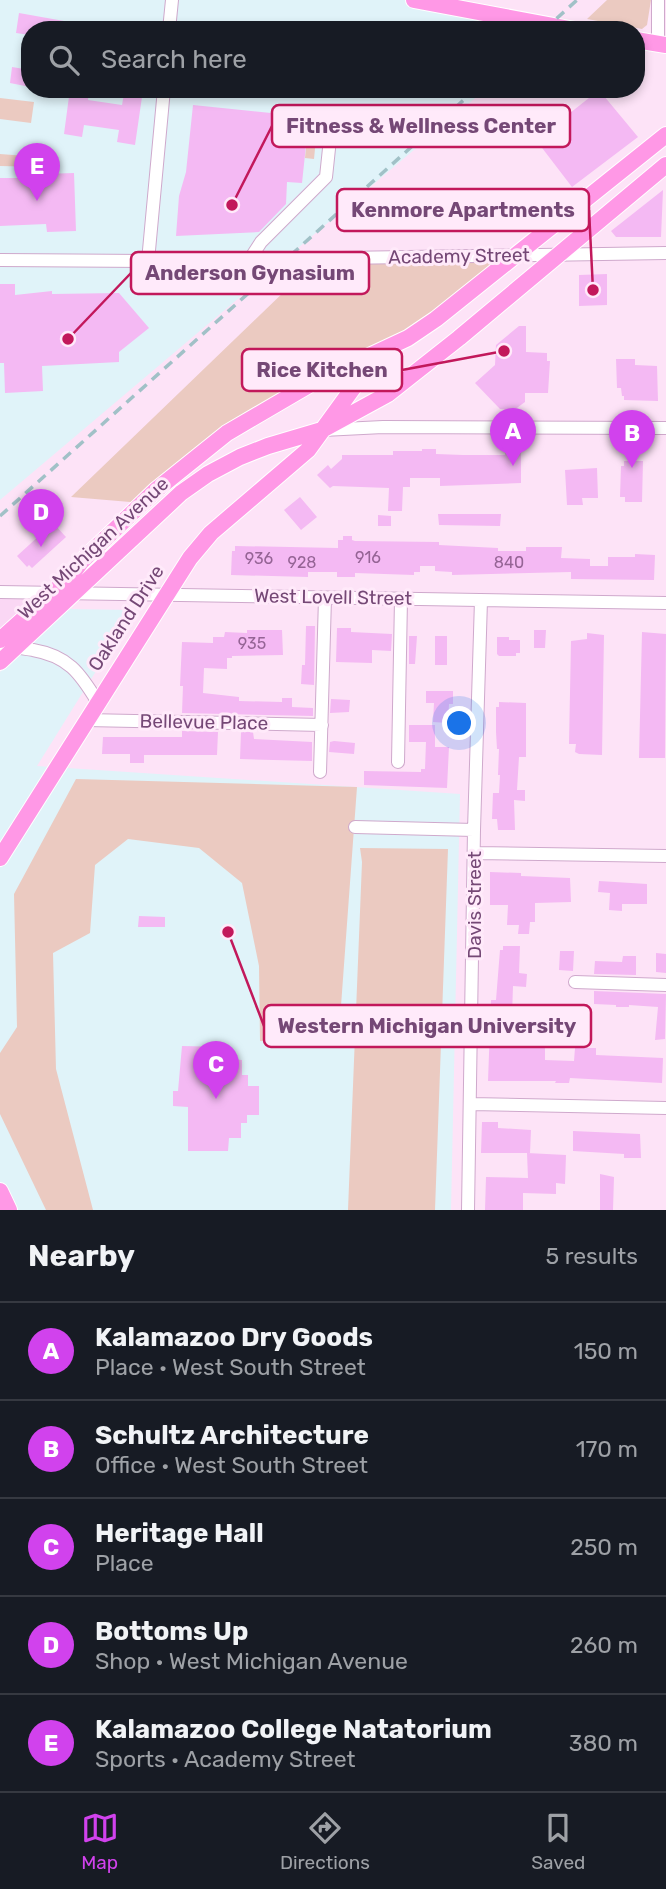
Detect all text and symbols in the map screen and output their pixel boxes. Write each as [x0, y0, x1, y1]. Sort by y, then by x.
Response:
search box [21, 21, 645, 98]
icon: search [45, 41, 83, 79]
text: Search here [101, 44, 247, 75]
callout: Fitness & Wellness Center [272, 105, 570, 147]
text: Fitness & Wellness Center [286, 113, 556, 138]
pin: E [14, 143, 60, 201]
callout: Kenmore Apartments [337, 189, 589, 231]
text: Kenmore Apartments [351, 197, 575, 222]
street label: Academy Street [388, 243, 531, 269]
callout: Anderson Gynasium [131, 252, 369, 294]
text: Anderson Gynasium [145, 260, 355, 285]
callout: Rice Kitchen [242, 349, 402, 391]
text: Rice Kitchen [256, 357, 388, 382]
pin: A [490, 408, 536, 466]
pin: B [609, 410, 655, 468]
street label: West Michigan Avenue [13, 472, 173, 624]
pin: D [18, 489, 64, 547]
house number: 916 [355, 548, 381, 567]
house number: 936 [245, 549, 274, 568]
house number: 928 [287, 553, 317, 572]
house number: 840 [494, 553, 524, 572]
street label: Oakland Drive [83, 561, 169, 675]
street label: West Lovell Street [254, 584, 413, 610]
house number: 935 [238, 634, 266, 653]
your location [442, 706, 476, 740]
street label: Bellevue Place [140, 709, 268, 735]
street label: Davis Street [463, 851, 486, 959]
callout: Western Michigan University [264, 1005, 591, 1047]
text: Western Michigan University [278, 1013, 577, 1038]
pin: C [193, 1041, 239, 1099]
text: Nearby [28, 1238, 135, 1274]
text: 5 results [545, 1242, 638, 1270]
text: Kalamazoo Dry Goods [95, 1322, 373, 1353]
text: A [43, 1337, 59, 1365]
text: 150 m [574, 1337, 638, 1365]
text: Place · West South Street [95, 1353, 366, 1381]
text: Schultz Architecture [95, 1420, 369, 1451]
text: B [43, 1435, 59, 1463]
text: 170 m [576, 1435, 638, 1463]
text: Office · West South Street [95, 1451, 368, 1479]
text: Heritage Hall [95, 1518, 264, 1549]
text: C [43, 1533, 59, 1561]
text: 250 m [570, 1533, 638, 1561]
text: Place [95, 1549, 154, 1577]
text: Bottoms Up [95, 1616, 248, 1647]
text: D [43, 1631, 59, 1659]
text: 260 m [570, 1631, 638, 1659]
text: Shop · West Michigan Avenue [95, 1647, 408, 1675]
text: Kalamazoo College Natatorium [95, 1714, 492, 1745]
text: E [44, 1729, 58, 1757]
text: 380 m [569, 1729, 638, 1757]
text: Sports · Academy Street [95, 1745, 355, 1773]
tab: Map [81, 1809, 119, 1874]
tab: Directions [280, 1809, 370, 1874]
tab: Saved [531, 1809, 585, 1874]

